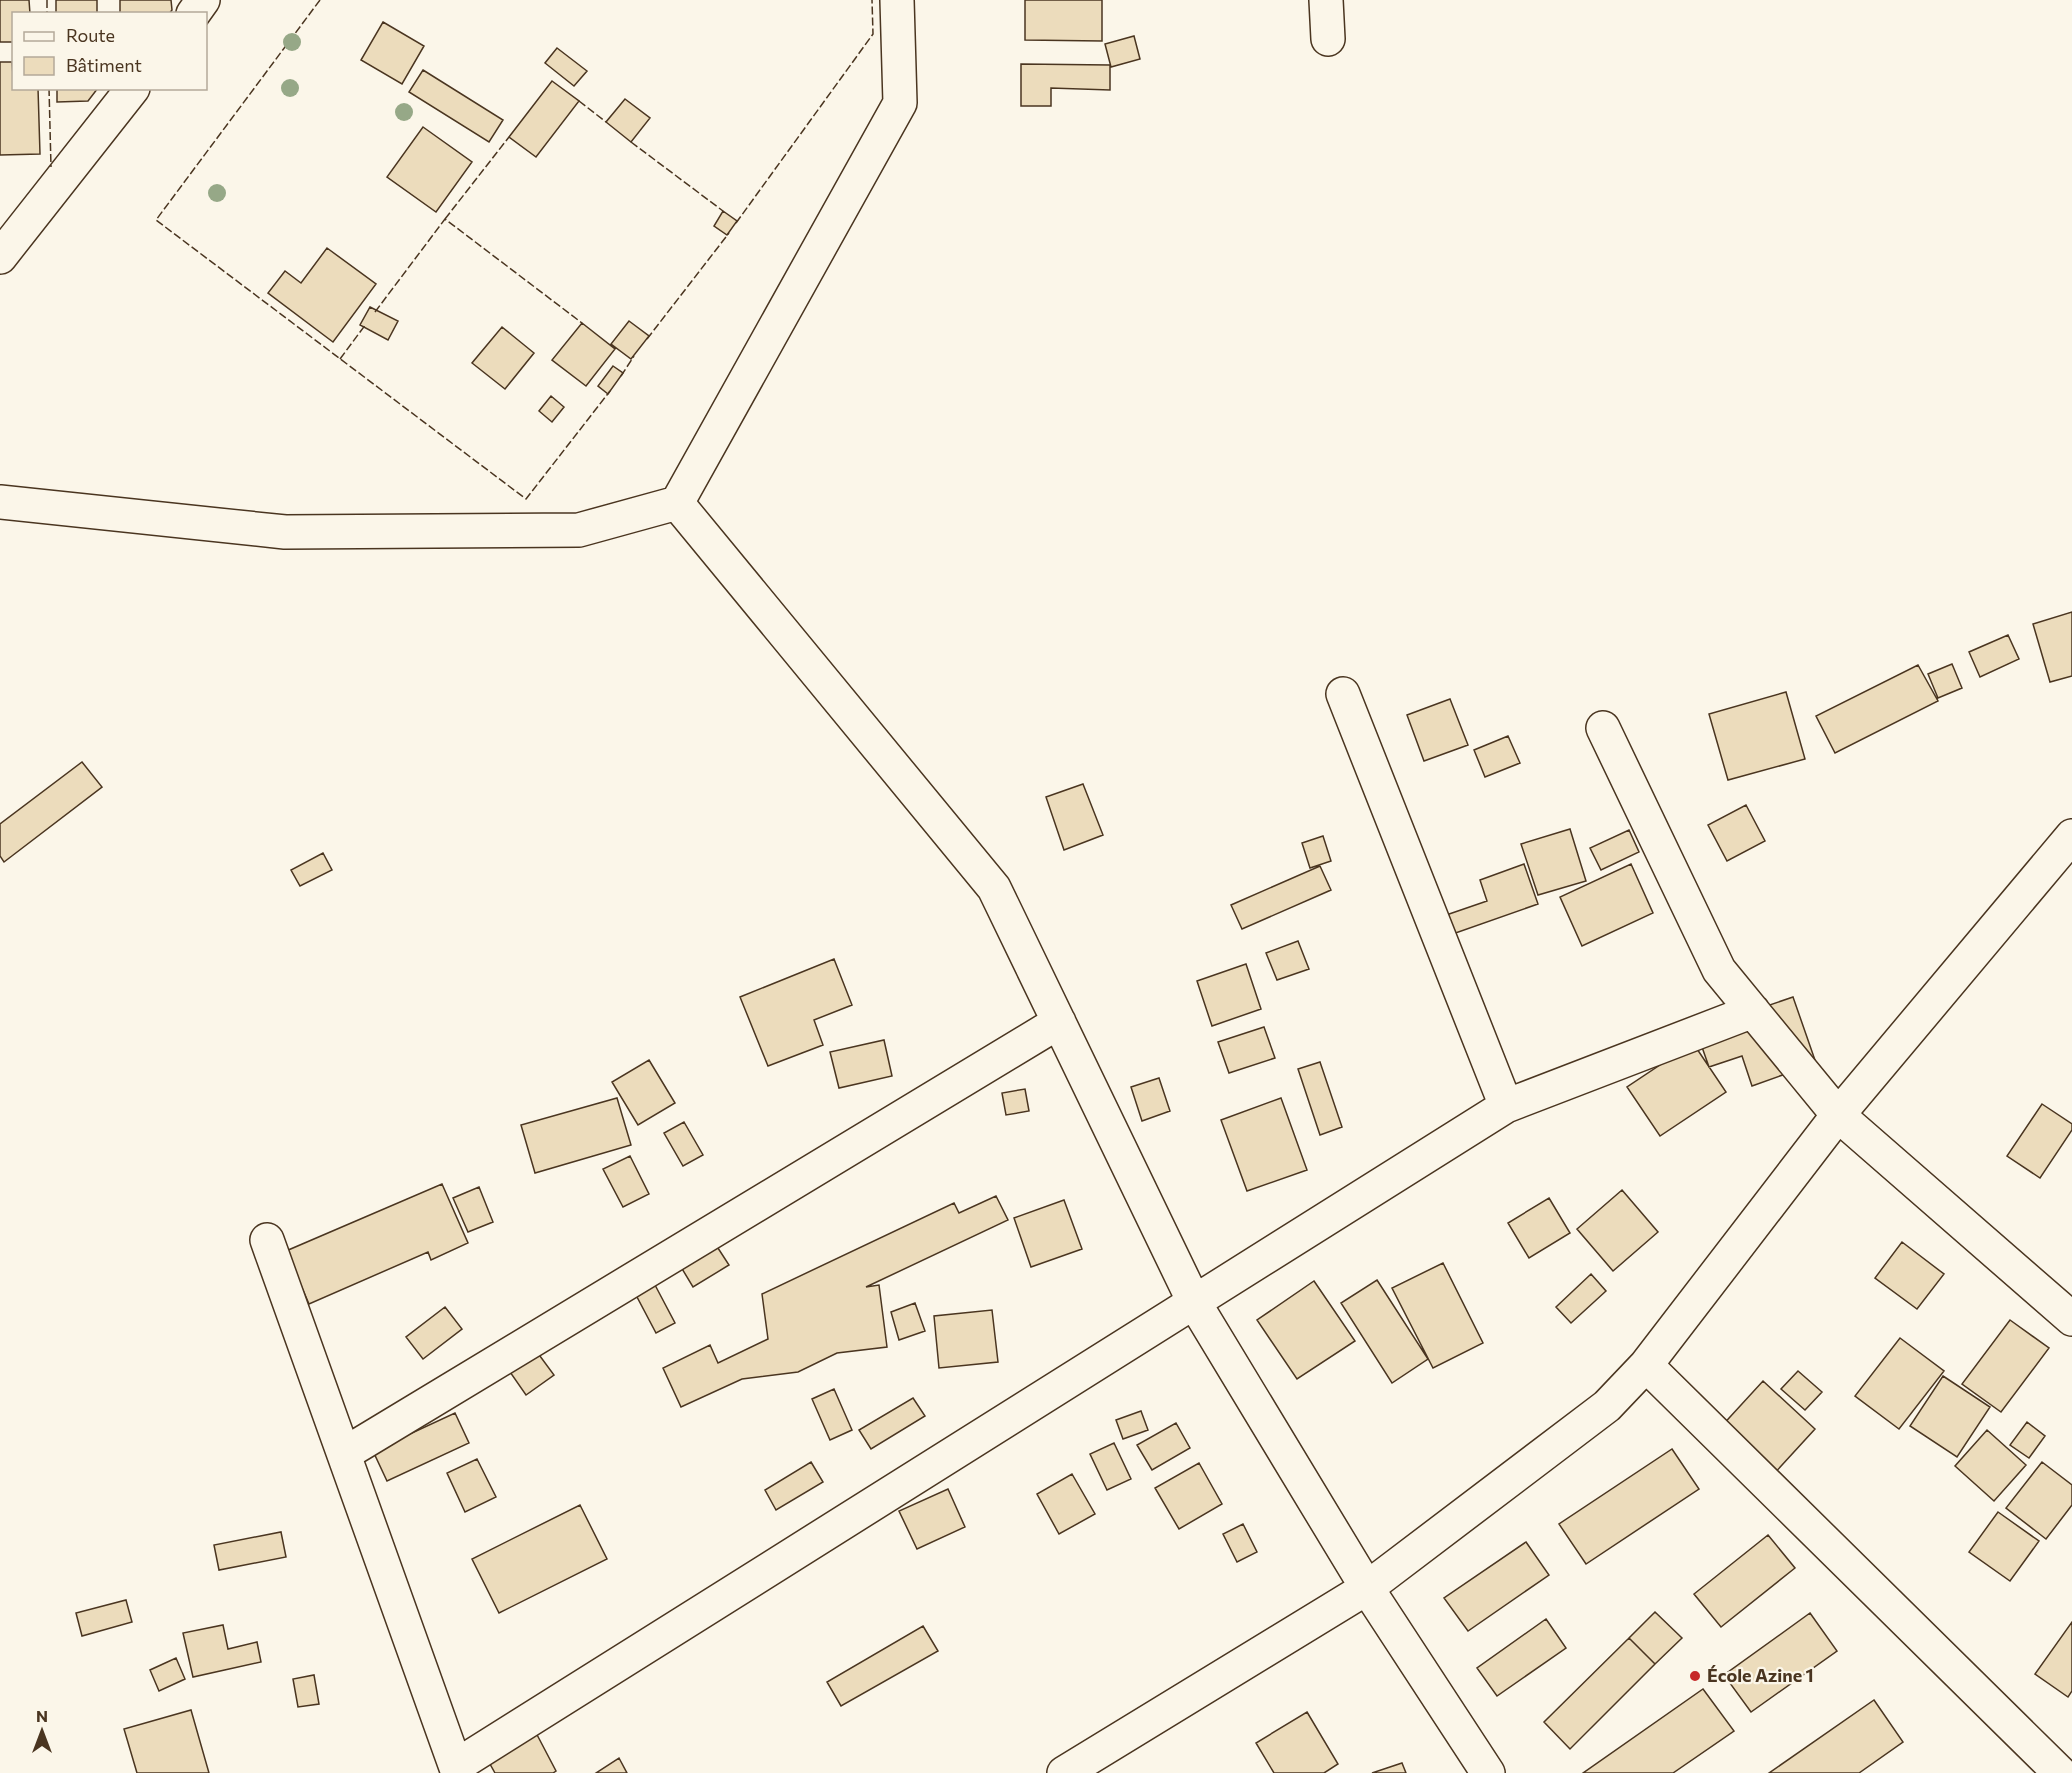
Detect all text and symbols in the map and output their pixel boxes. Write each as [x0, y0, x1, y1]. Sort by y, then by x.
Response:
legend [12, 12, 207, 90]
text: Route [66, 24, 115, 46]
text: Bâtiment [66, 54, 142, 76]
place label: École Azine 1 [1707, 1664, 1814, 1686]
marker: École Azine 1 [1688, 1669, 1702, 1683]
north arrow [12, 1701, 72, 1761]
text: N [36, 1706, 48, 1725]

